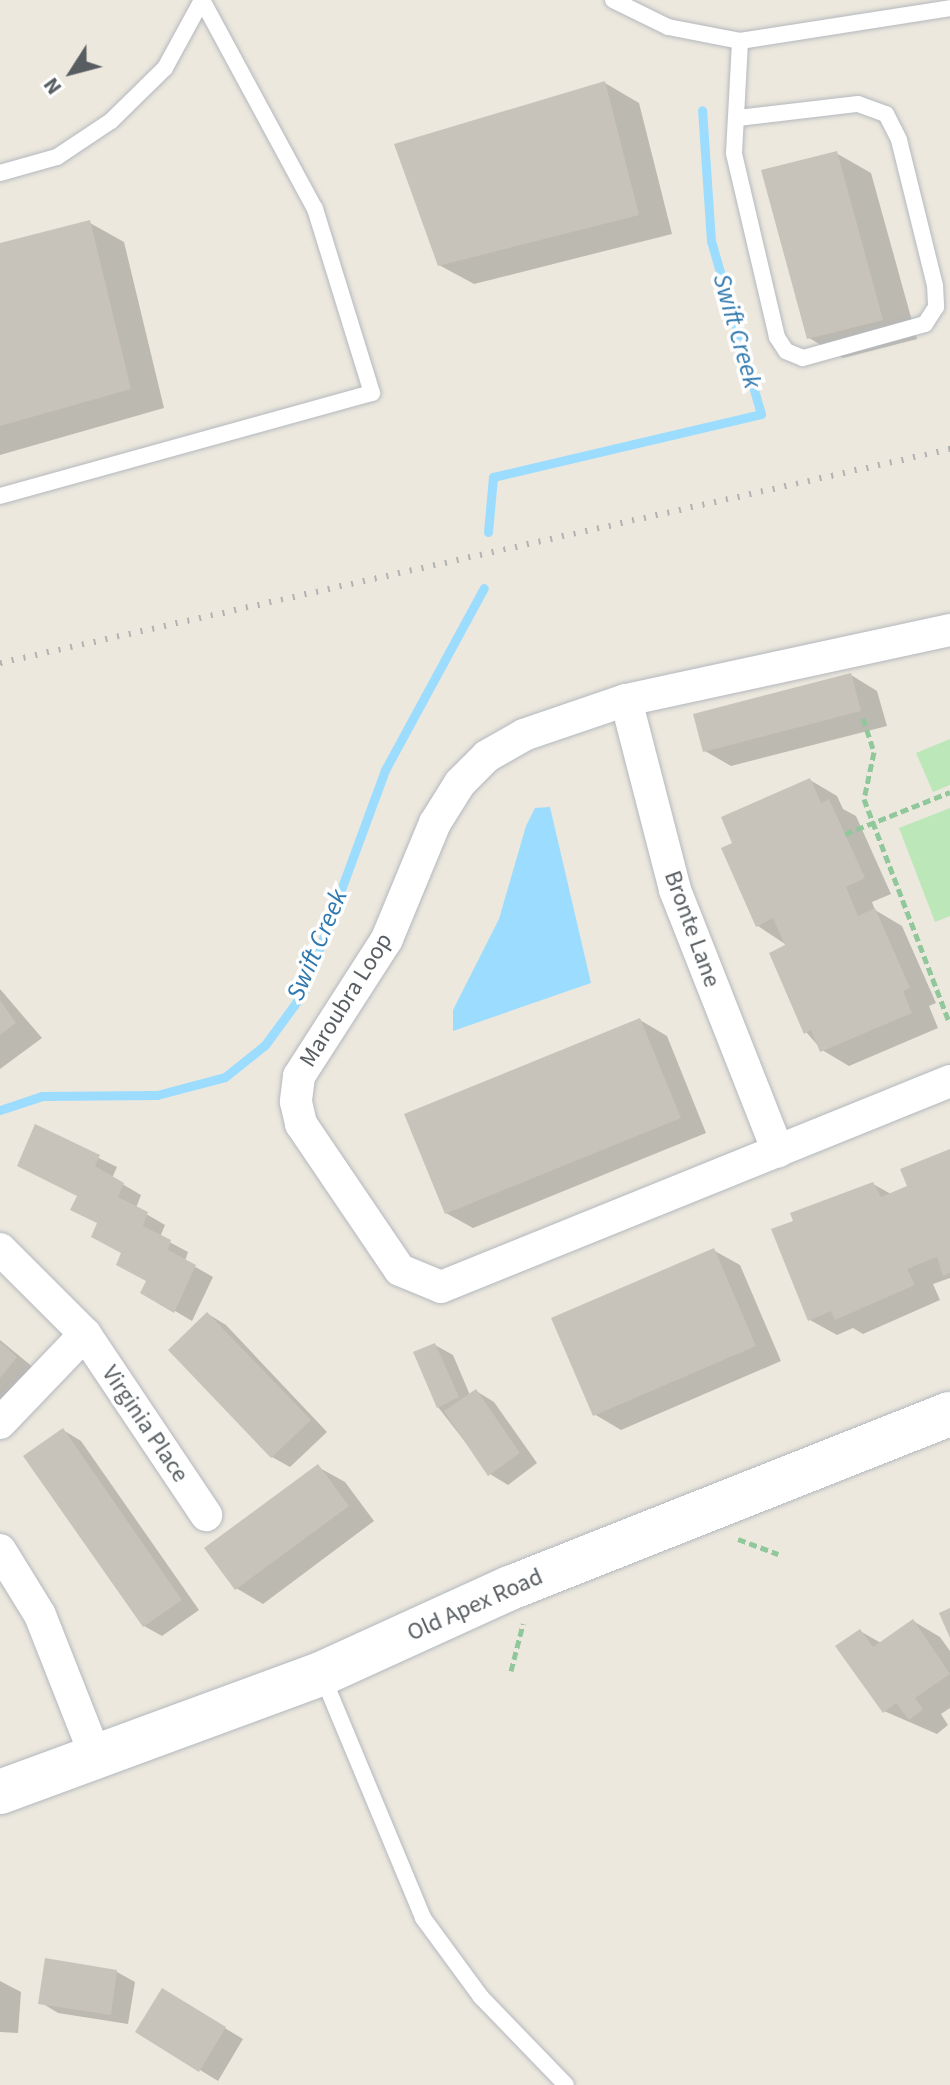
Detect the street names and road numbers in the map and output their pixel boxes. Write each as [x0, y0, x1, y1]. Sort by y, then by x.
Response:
street label: Bronte Lane [658, 867, 726, 991]
street label: Maroubra Loop [293, 928, 399, 1072]
street label: Virginia Place [95, 1360, 195, 1488]
street label: Old Apex Road [403, 1562, 547, 1648]

